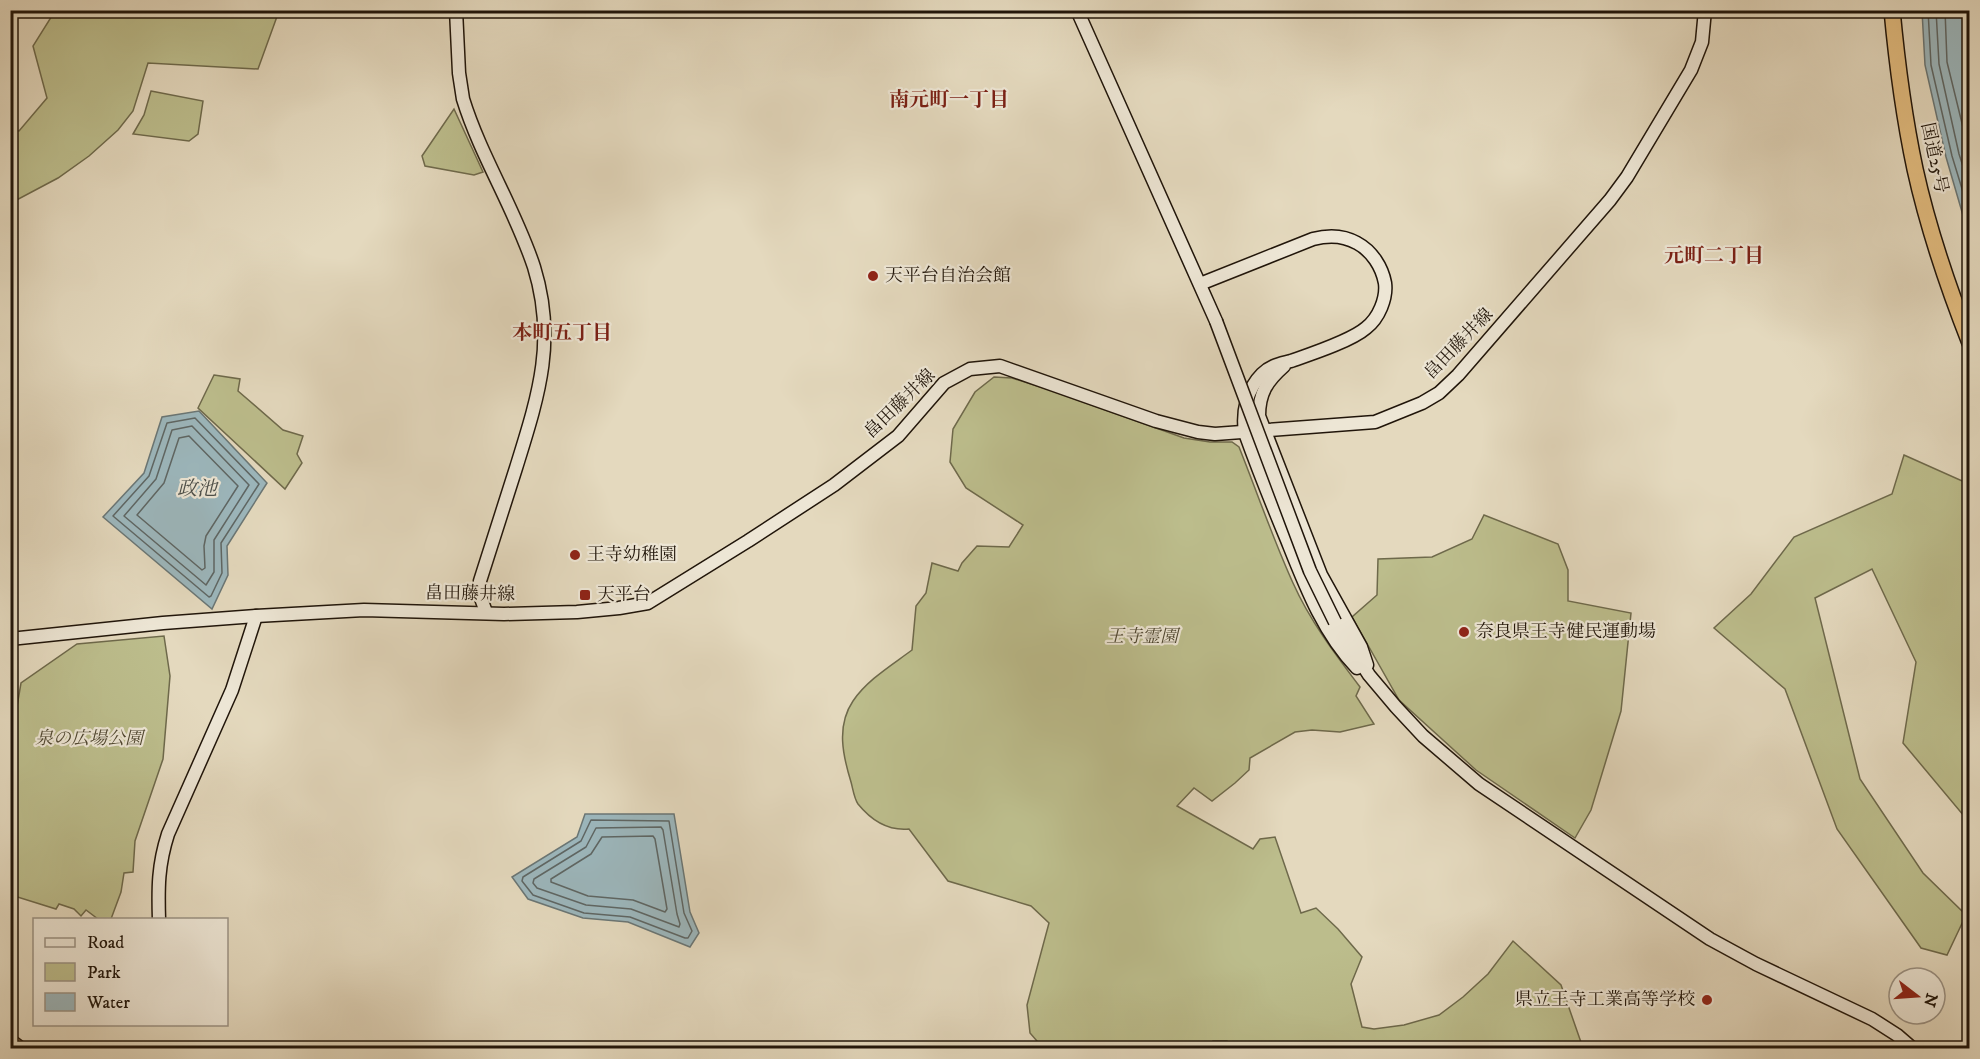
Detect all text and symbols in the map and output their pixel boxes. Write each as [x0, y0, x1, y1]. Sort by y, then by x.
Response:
district label: 南元町一丁目 [889, 88, 1009, 113]
street label: 国道25号 [1916, 121, 1952, 195]
district label: 元町二丁目 [1664, 244, 1764, 269]
place label: 天平台自治会館 [885, 265, 1011, 287]
marker: 天平台自治会館 [866, 269, 880, 283]
street label: 畠田藤井線 [1420, 304, 1498, 384]
district label: 本町五丁目 [512, 321, 612, 346]
street label: 畠田藤井線 [860, 365, 940, 443]
water label: 政池 [177, 477, 219, 502]
place label: 王寺幼稚園 [587, 544, 677, 566]
marker: 王寺幼稚園 [568, 548, 582, 562]
street label: 畠田藤井線 [425, 582, 515, 606]
place label: 天平台 [597, 584, 651, 606]
marker: 天平台 [578, 588, 592, 602]
place label: 奈良県王寺健民運動場 [1476, 621, 1656, 643]
marker: 奈良県王寺健民運動場 [1457, 625, 1471, 639]
park label: 王寺霊園 [1106, 626, 1181, 648]
park label: 泉の広場公園 [35, 728, 146, 750]
legend [33, 918, 228, 1026]
text: Road [87, 932, 124, 954]
text: Park [87, 962, 121, 984]
north arrow [1887, 966, 1947, 1026]
place label: 県立王寺工業高等学校 [1515, 989, 1695, 1011]
text: N [1919, 991, 1942, 1009]
text: Water [86, 992, 130, 1014]
marker: 県立王寺工業高等学校 [1700, 993, 1714, 1007]

